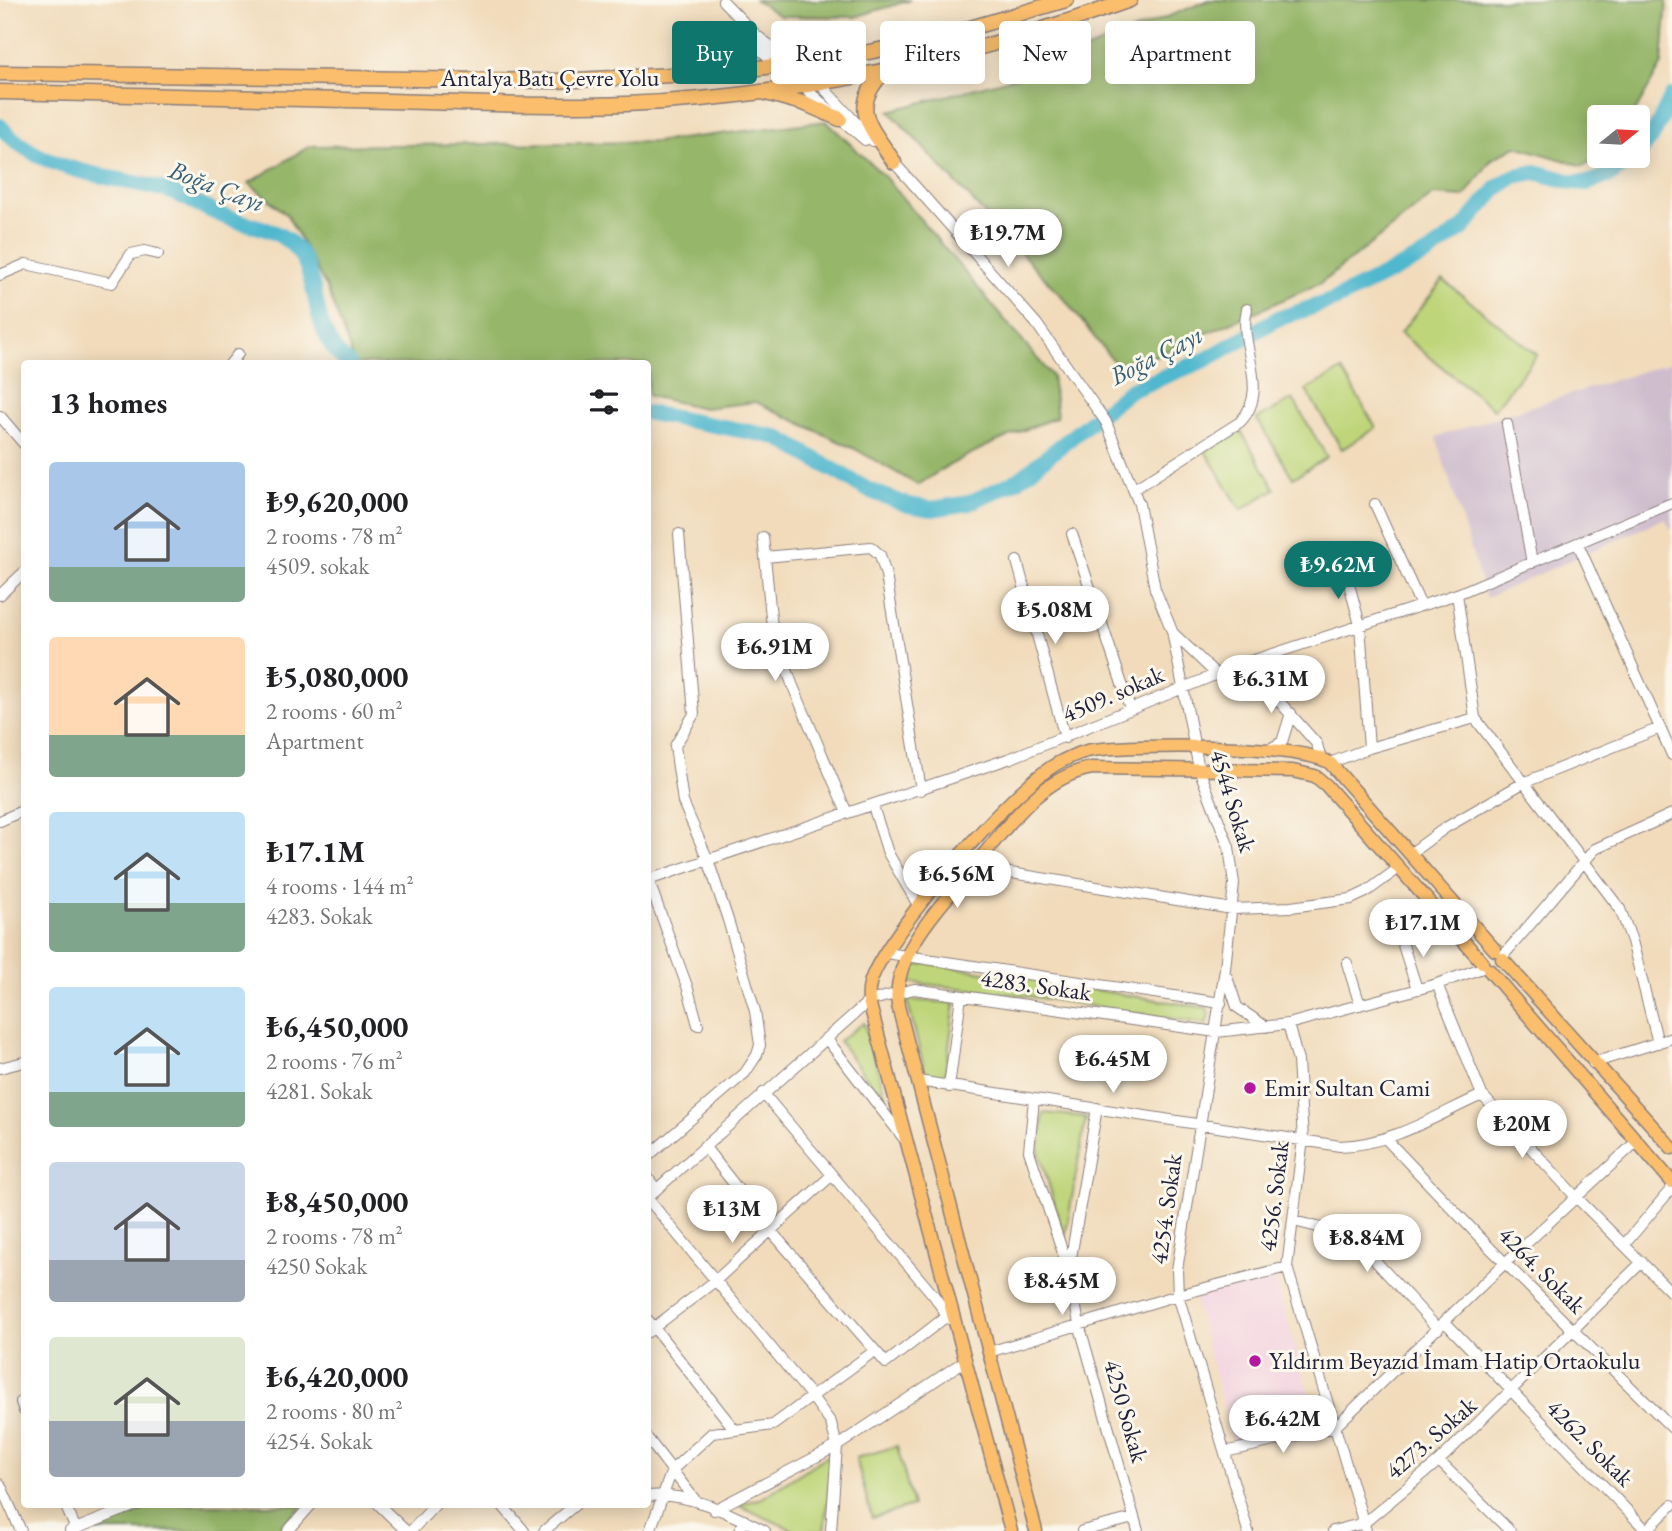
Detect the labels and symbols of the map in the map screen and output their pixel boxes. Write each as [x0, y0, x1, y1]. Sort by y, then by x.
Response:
street label: Antalya Batı Çevre Yolu [439, 62, 660, 93]
north arrow [1587, 105, 1650, 168]
water label: Boğa Çayı [163, 152, 270, 220]
pin: ₺19.7M [951, 210, 1065, 269]
water label: Boğa Çayı [1103, 317, 1208, 393]
pin: ₺9.62M [1281, 542, 1395, 601]
pin: ₺5.08M [998, 586, 1112, 646]
pin: ₺6.91M [718, 624, 832, 683]
pin: ₺6.31M [1214, 656, 1328, 715]
street label: 4509. sokak [1057, 658, 1169, 729]
street label: 4544 Sokak [1203, 746, 1264, 857]
pin: ₺6.56M [900, 850, 1014, 910]
pin: ₺17.1M [1366, 900, 1480, 959]
street label: 4283. Sokak [979, 961, 1094, 1008]
pin: ₺6.45M [1056, 1036, 1170, 1095]
place label: Emir Sultan Cami [1264, 1072, 1430, 1103]
marker: Emir Sultan Cami [1242, 1080, 1258, 1096]
pin: ₺20M [1481, 1100, 1563, 1160]
street label: 4256. Sokak [1251, 1138, 1296, 1253]
street label: 4254. Sokak [1142, 1151, 1189, 1266]
pin: ₺13M [691, 1186, 773, 1245]
pin: ₺8.84M [1310, 1214, 1424, 1274]
street label: 4264. Sokak [1492, 1219, 1593, 1320]
pin: ₺8.45M [1005, 1258, 1119, 1317]
place label: Yıldırım Beyazıd İmam Hatip Ortaokulu [1269, 1345, 1641, 1376]
marker: Yıldırım Beyazıd İmam Hatip Ortaokulu [1247, 1353, 1263, 1369]
street label: 4250 Sokak [1097, 1356, 1156, 1467]
street label: 4273. Sokak [1379, 1389, 1483, 1486]
street label: 4262. Sokak [1540, 1392, 1641, 1493]
pin: ₺6.42M [1226, 1396, 1340, 1455]

